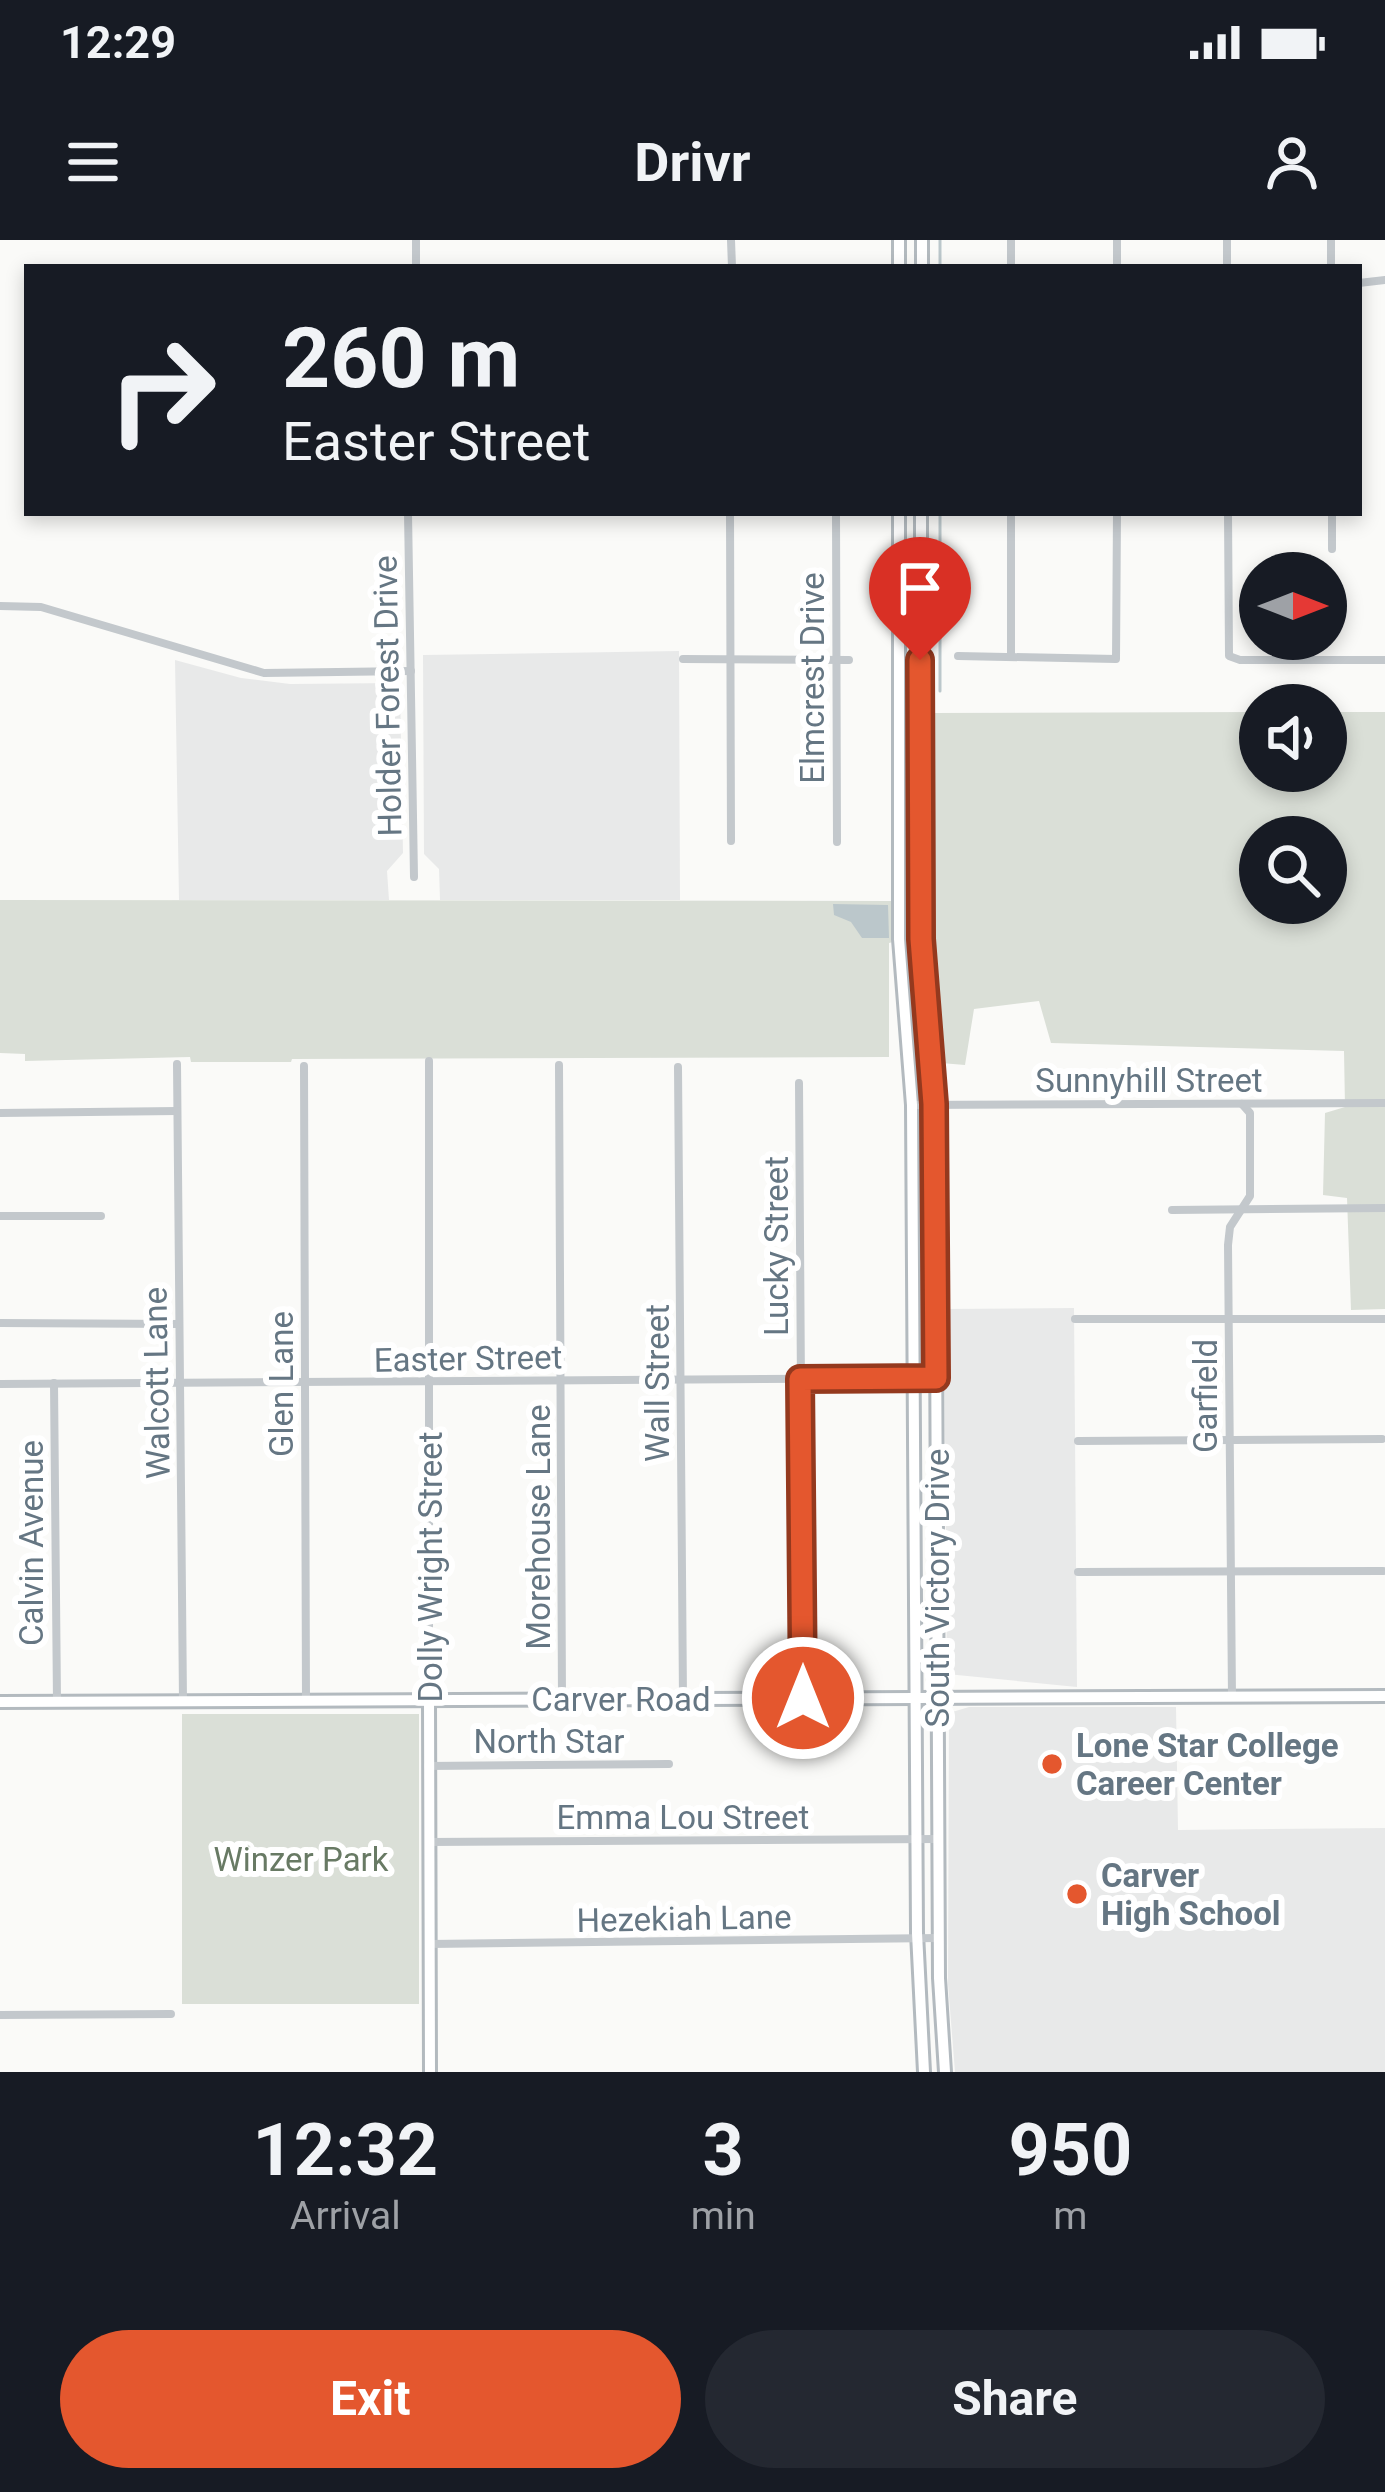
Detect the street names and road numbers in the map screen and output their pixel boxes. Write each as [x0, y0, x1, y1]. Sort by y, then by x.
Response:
street label: Holder Forest Drive [366, 555, 409, 837]
street label: Elmcrest Drive [793, 572, 832, 784]
street label: Sunnyhill Street [1035, 1061, 1263, 1100]
street label: Lucky Street [757, 1156, 796, 1336]
street label: Walcott Lane [135, 1287, 178, 1479]
street label: Wall Street [638, 1304, 677, 1462]
street label: Glen Lane [262, 1311, 301, 1457]
street label: Easter Street [373, 1337, 563, 1380]
street label: Garfield [1186, 1339, 1225, 1453]
street label: Morehouse Lane [519, 1404, 558, 1650]
street label: Dolly Wright Street [411, 1431, 450, 1703]
street label: Calvin Avenue [12, 1440, 51, 1646]
street label: South Victory Drive [918, 1449, 957, 1727]
street label: Carver Road [531, 1680, 711, 1719]
street label: North Star [473, 1722, 625, 1761]
street label: Emma Lou Street [557, 1798, 809, 1837]
street label: Hezekiah Lane [576, 1897, 792, 1940]

